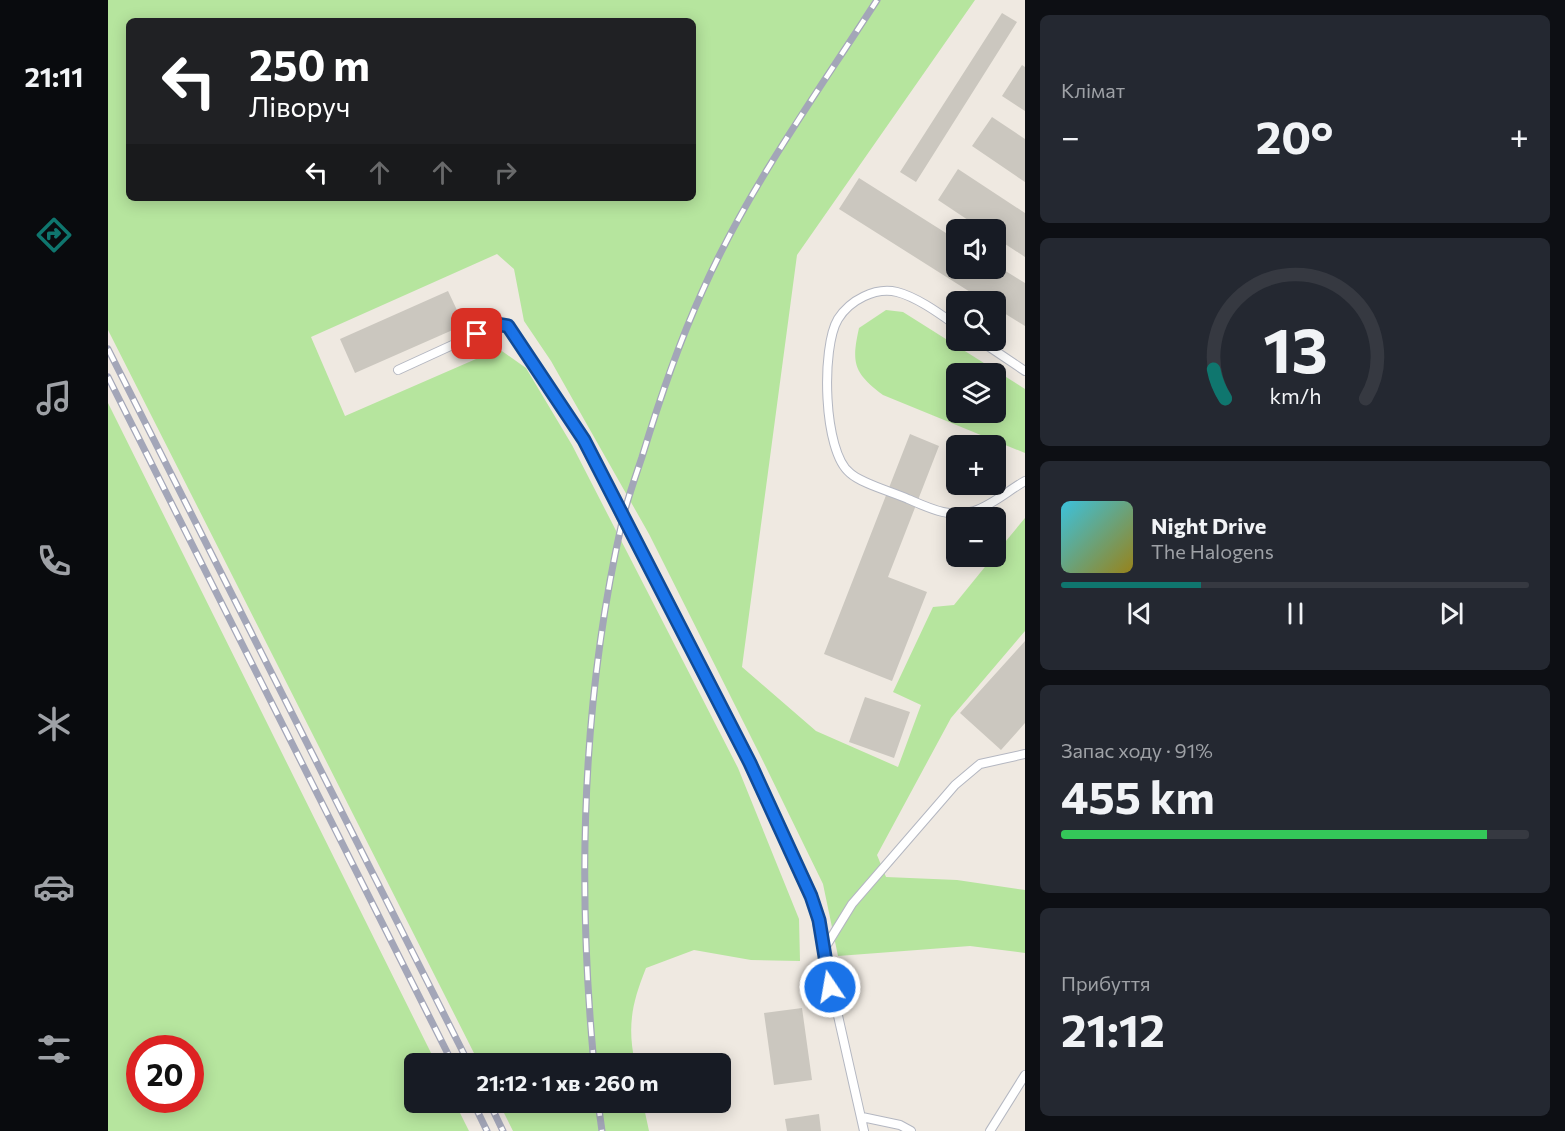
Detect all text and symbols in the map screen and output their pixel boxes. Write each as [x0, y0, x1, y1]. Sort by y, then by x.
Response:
text: 250 m [249, 38, 370, 90]
icon: left [150, 42, 228, 120]
text: 21:11 [24, 60, 84, 93]
text: Клімат [1061, 78, 1125, 102]
text: Ліворуч [249, 90, 350, 123]
text: 20° [1256, 108, 1334, 163]
text: − [1061, 115, 1080, 156]
text: + [1510, 115, 1529, 156]
icon: left [300, 156, 333, 189]
icon: ahead [363, 156, 396, 189]
icon: ahead [426, 156, 459, 189]
icon: right [489, 156, 522, 189]
icon: directions [33, 214, 75, 256]
map controls [946, 219, 1006, 567]
button: sound [946, 219, 1006, 279]
button: search [946, 291, 1006, 351]
pin [451, 308, 502, 359]
text: 13 [1263, 310, 1327, 386]
icon: arrive [460, 317, 493, 350]
button: layers [946, 363, 1006, 423]
icon: music [33, 377, 75, 419]
text: km/h [1269, 383, 1321, 409]
button: + [946, 435, 1006, 495]
button: − [946, 507, 1006, 567]
text: Night Drive [1151, 512, 1266, 539]
text: The Halogens [1151, 539, 1274, 563]
icon: phone [33, 540, 75, 582]
icon: previous [1123, 597, 1156, 630]
icon: pause [1279, 597, 1312, 630]
icon: next [1435, 597, 1468, 630]
icon: climate [33, 703, 75, 745]
text: Запас ходу · 91% [1061, 738, 1213, 762]
text: 455 km [1061, 768, 1215, 823]
icon: car [33, 866, 75, 908]
position arrow [798, 955, 862, 1019]
text: Прибуття [1061, 971, 1151, 995]
text: 21:12 [1061, 1001, 1165, 1056]
icon: filters [33, 1028, 75, 1070]
speed limit sign: 20 [126, 1035, 204, 1113]
text: 21:12 · 1 хв · 260 m [477, 1069, 658, 1096]

